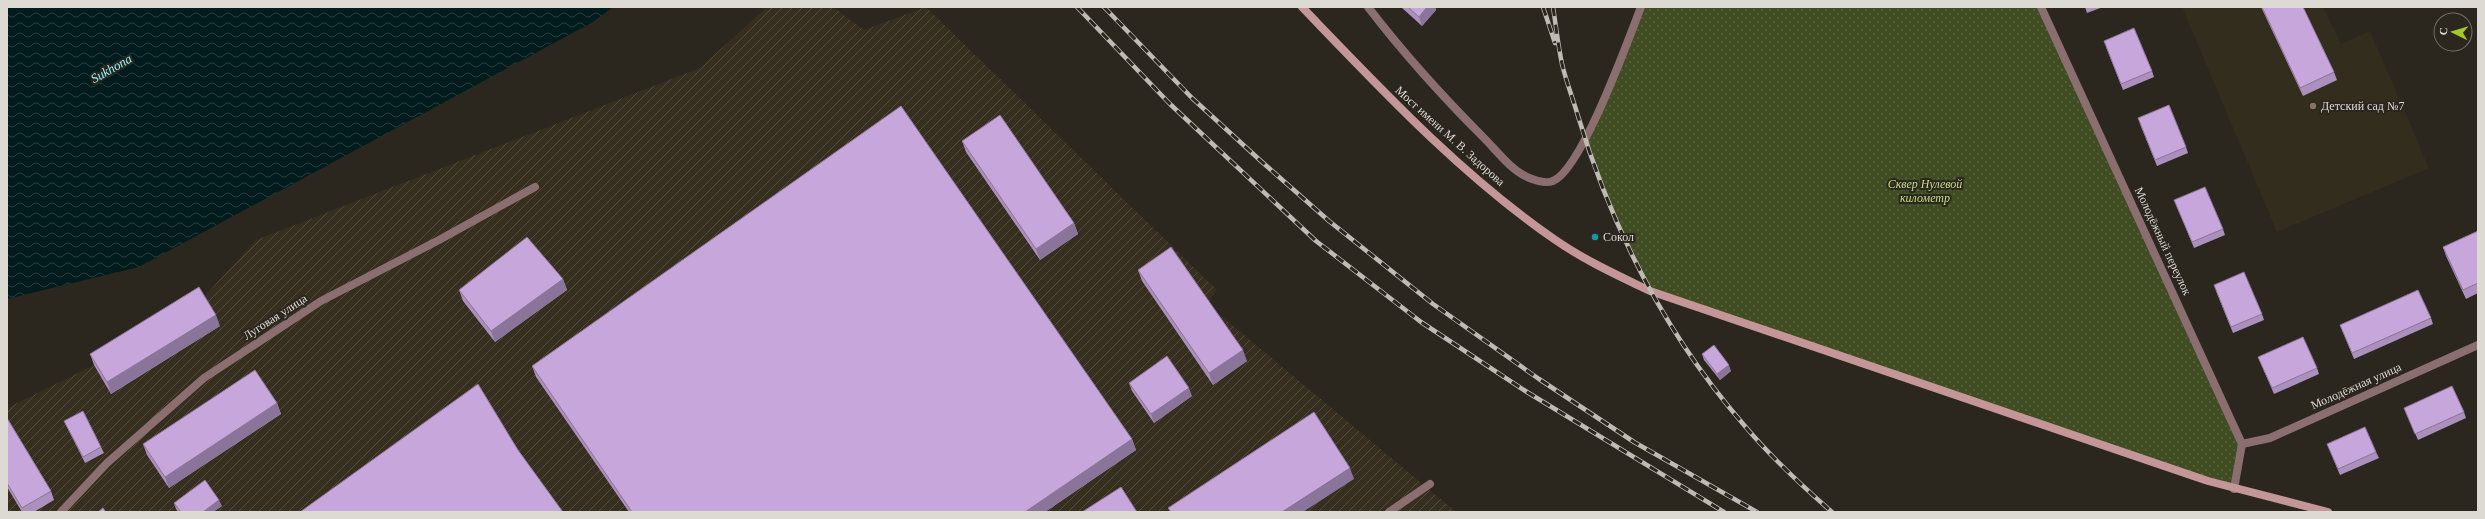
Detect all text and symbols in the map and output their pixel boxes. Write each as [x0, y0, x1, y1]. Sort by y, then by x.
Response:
north arrow [2433, 12, 2473, 52]
text: С [2437, 27, 2449, 36]
water label: Sukhona [88, 50, 135, 86]
street label: Мост имени М. В. Задорова [1392, 83, 1508, 189]
place label: Детский сад №7 [2321, 99, 2404, 113]
marker: Детский сад №7 [2308, 101, 2318, 111]
park label: Сквер Нулевой километр [1888, 177, 1962, 205]
street label: Молодёжный переулок [2132, 185, 2194, 297]
place label: Сокол [1603, 230, 1634, 244]
marker: Сокол [1590, 232, 1600, 242]
street label: Луговая улица [240, 291, 310, 343]
street label: Молодёжная улица [2309, 360, 2404, 412]

